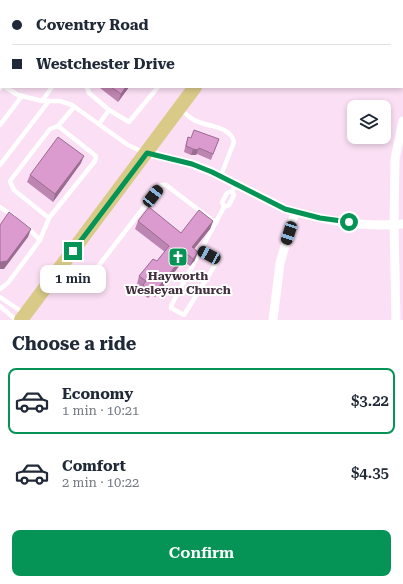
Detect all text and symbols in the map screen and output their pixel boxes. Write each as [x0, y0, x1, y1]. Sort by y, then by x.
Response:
text: Coventry Road [36, 16, 149, 34]
text: Westchester Drive [36, 55, 175, 73]
map controls [347, 100, 391, 144]
button: layers [347, 100, 391, 144]
car [141, 183, 165, 209]
route start [340, 213, 358, 231]
car [280, 220, 298, 246]
route end [64, 242, 82, 260]
car [196, 244, 222, 266]
church icon: Hayworth Wesleyan Church [167, 246, 189, 268]
callout: 1 min [40, 265, 106, 293]
place label: Hayworth Wesleyan Church [125, 269, 231, 297]
text: 1 min [55, 271, 91, 286]
text: Choose a ride [12, 333, 136, 354]
icon: car [14, 383, 50, 419]
text: Economy [62, 385, 133, 403]
text: $3.22 [351, 392, 389, 410]
text: 1 min · 10:21 [62, 403, 139, 418]
icon: car [14, 455, 50, 491]
text: Comfort [62, 457, 126, 475]
text: $4.35 [351, 464, 389, 482]
text: 2 min · 10:22 [62, 475, 139, 490]
button: Confirm [12, 530, 391, 576]

